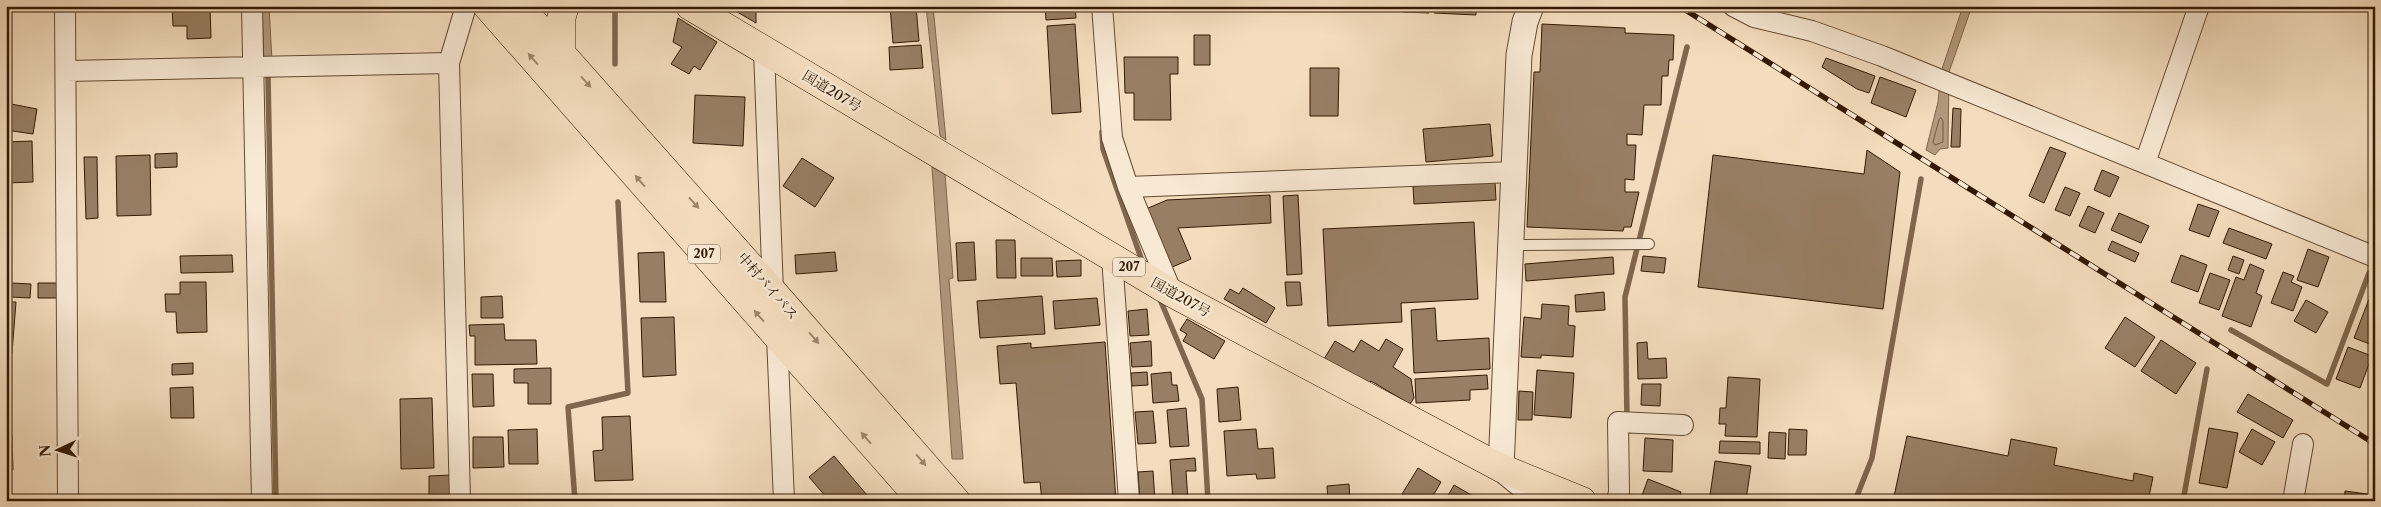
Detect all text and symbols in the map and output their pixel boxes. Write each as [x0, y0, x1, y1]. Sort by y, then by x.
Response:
one-way arrow [527, 53, 539, 65]
street label: 国道207号 [799, 66, 865, 116]
one-way arrow [580, 75, 592, 87]
one-way arrow [634, 175, 646, 187]
one-way arrow [689, 197, 700, 210]
road number: 207 [688, 244, 720, 264]
street label: 中村バイパス [734, 248, 802, 324]
road number: 207 [1113, 258, 1145, 276]
street label: 国道207号 [1148, 273, 1214, 321]
one-way arrow [753, 310, 765, 322]
one-way arrow [808, 331, 819, 344]
north arrow [32, 424, 82, 474]
one-way arrow [861, 431, 872, 444]
text: N [36, 444, 54, 458]
one-way arrow [915, 454, 926, 467]

